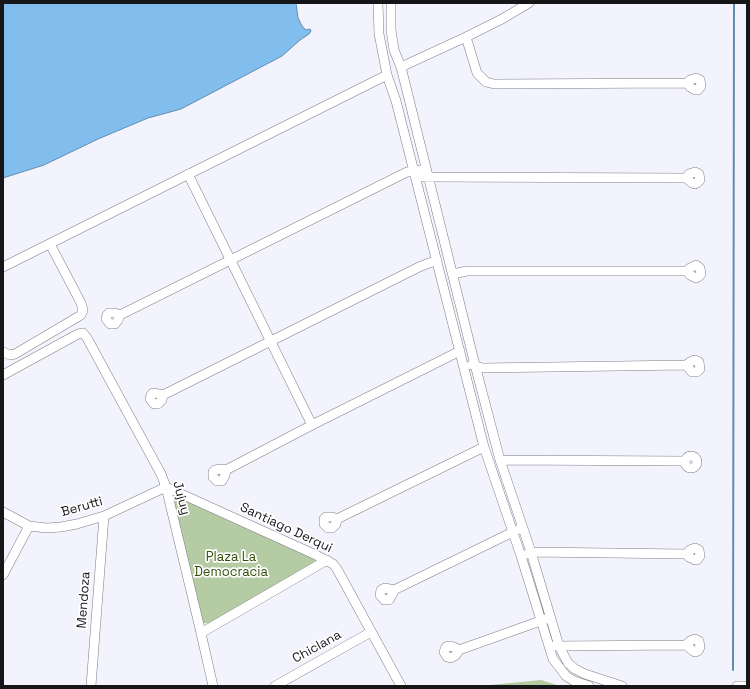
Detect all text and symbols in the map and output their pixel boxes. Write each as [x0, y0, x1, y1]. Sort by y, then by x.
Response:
street label: Jujuy [169, 479, 193, 517]
street label: Berutti [59, 494, 105, 520]
street label: Santiago Derqui [237, 500, 335, 556]
park label: Plaza La Democracia [194, 549, 268, 580]
street label: Mendoza [74, 571, 94, 629]
street label: Chiclana [290, 627, 344, 667]

